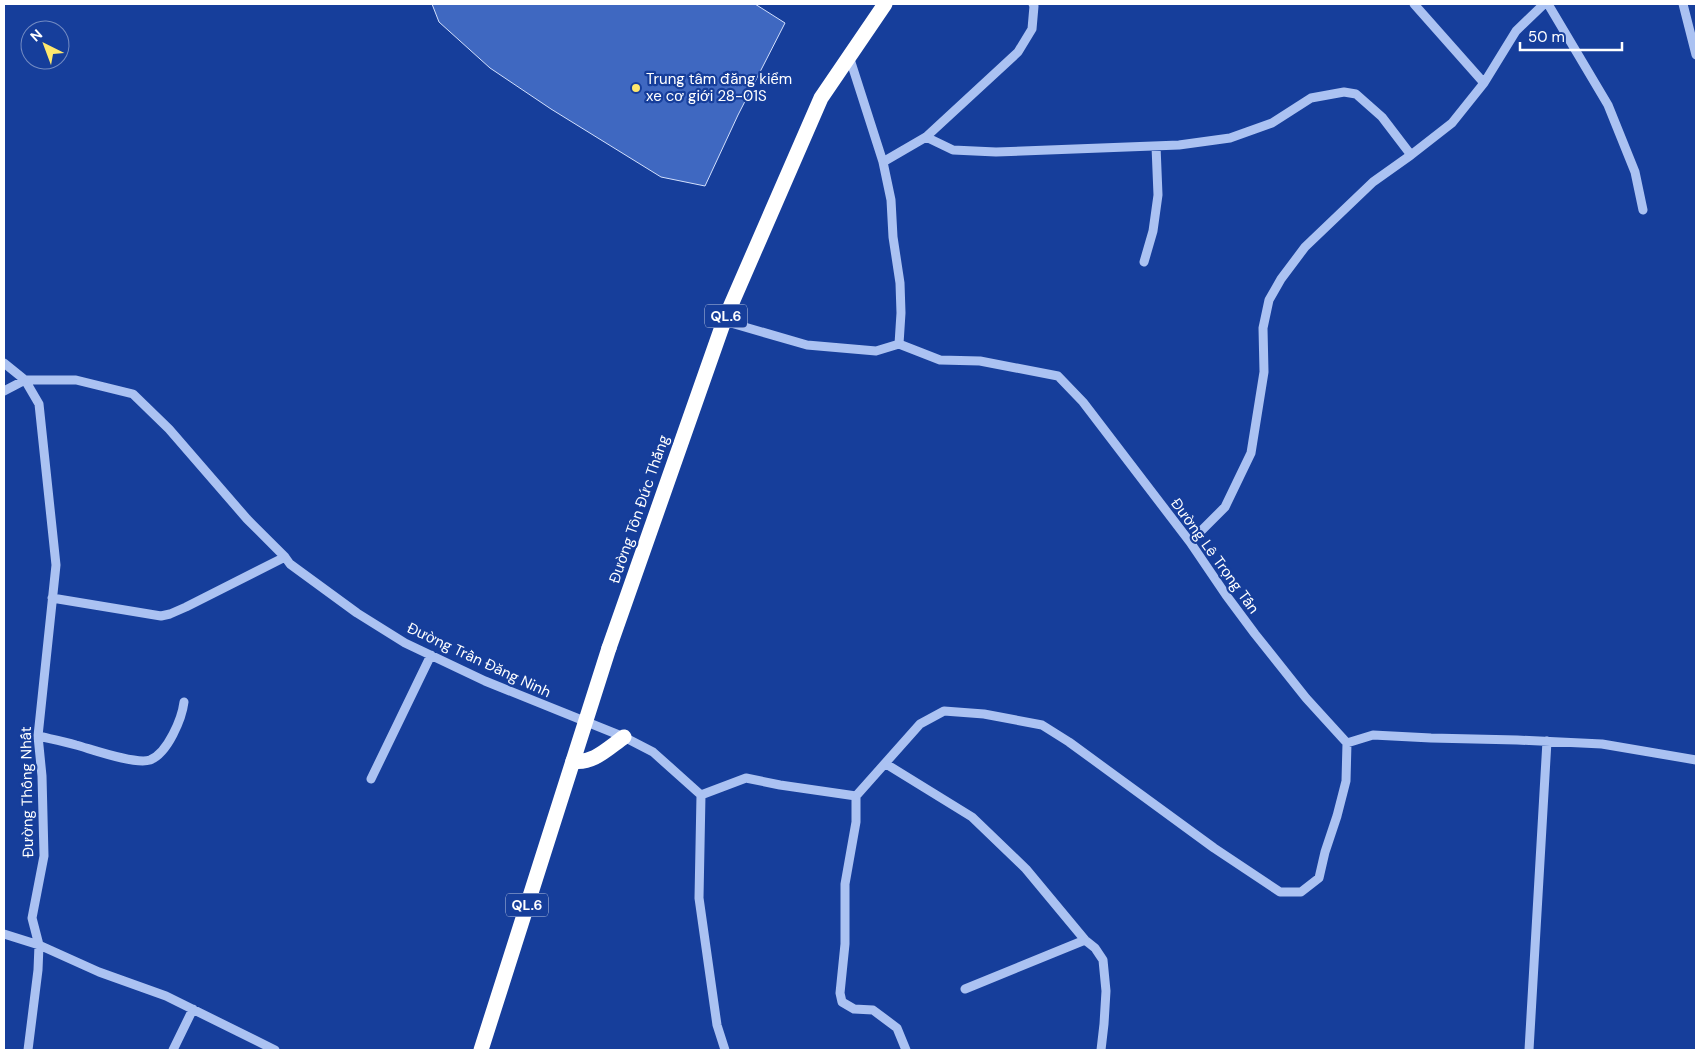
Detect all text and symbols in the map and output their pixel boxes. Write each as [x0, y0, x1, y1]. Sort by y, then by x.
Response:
north arrow [20, 20, 70, 70]
scale bar [1520, 20, 1622, 52]
text: N [26, 25, 46, 45]
text: 50 m [1528, 27, 1565, 47]
place label: Trung tâm đăng kiểm xe cơ giới 28-01S [646, 69, 792, 106]
marker: Trung tâm đăng kiểm xe cơ giới 28-01S [630, 82, 642, 94]
road number: QL.6 [705, 304, 747, 328]
street label: Đường Tôn Đức Thắng [604, 432, 674, 586]
street label: Đường Lê Trọng Tấn [1166, 494, 1264, 618]
street label: Đường Trần Đăng Ninh [404, 618, 554, 702]
street label: Đường Thống Nhất [16, 726, 38, 858]
road number: QL.6 [506, 894, 548, 916]

